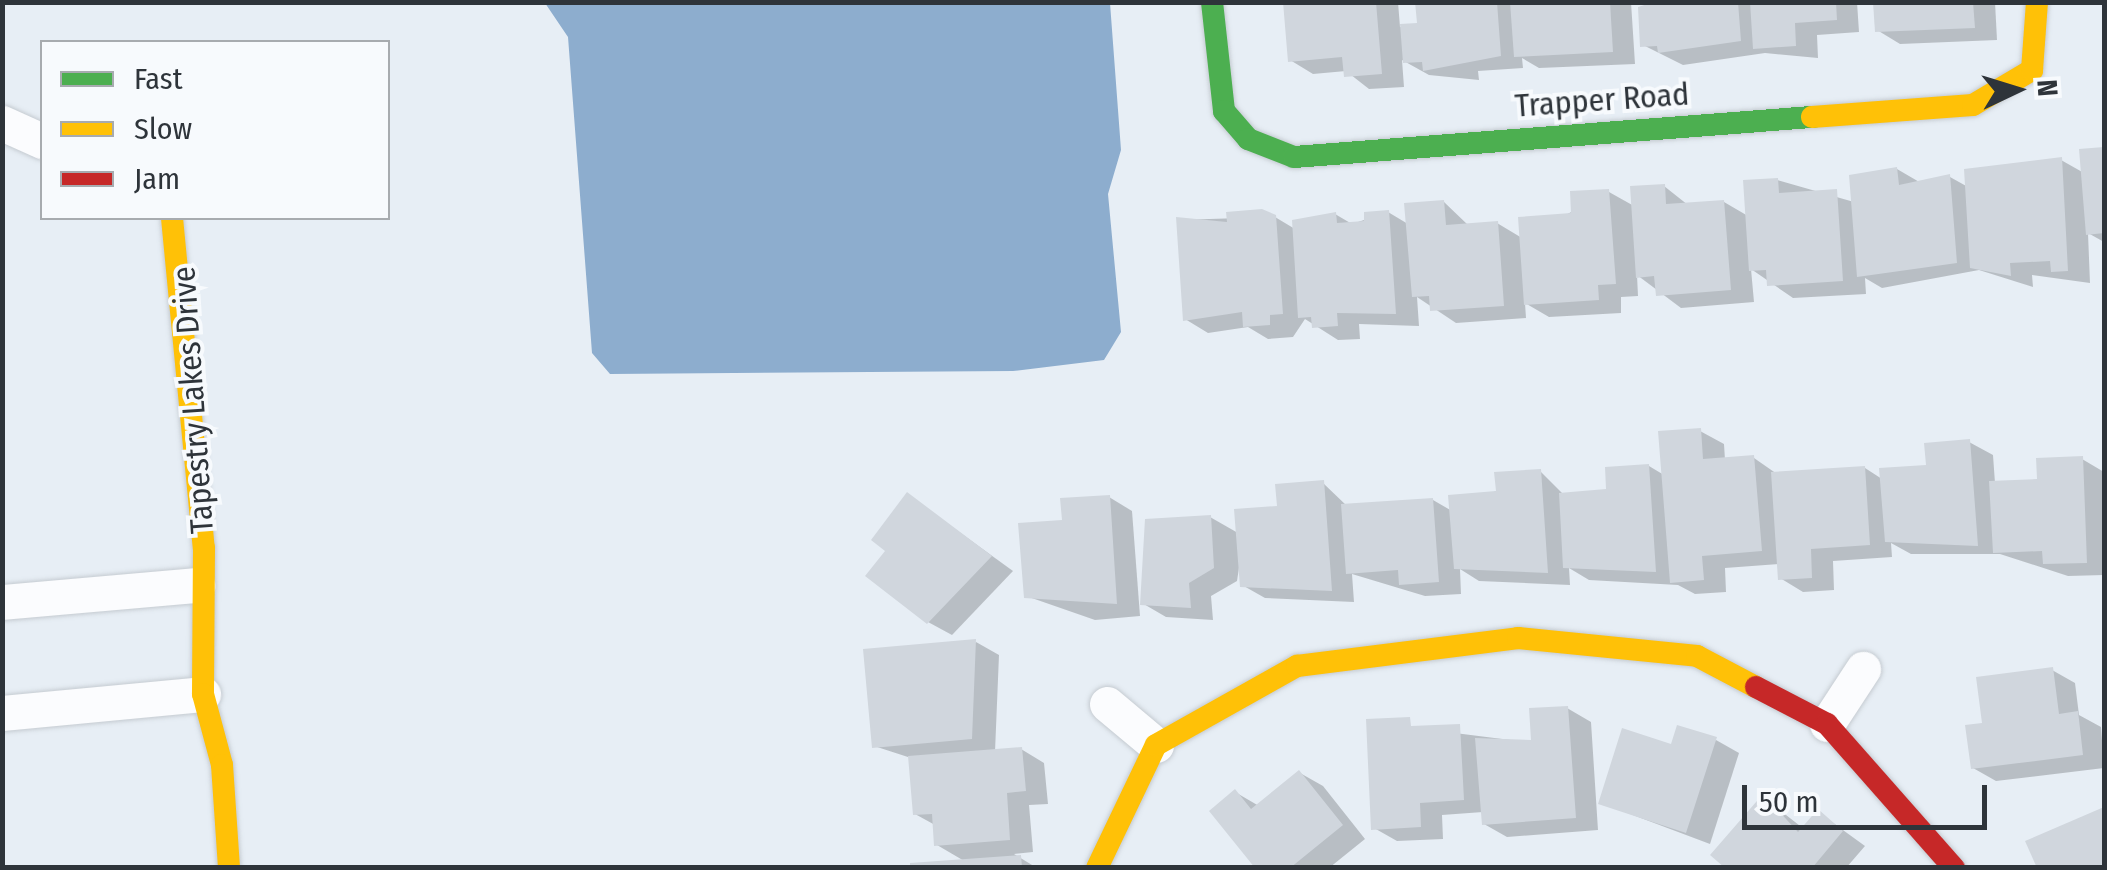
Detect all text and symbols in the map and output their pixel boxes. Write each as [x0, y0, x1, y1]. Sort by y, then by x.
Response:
legend [40, 40, 390, 220]
north arrow [1967, 40, 2067, 140]
text: Fast [134, 61, 182, 97]
street label: Trapper Road [1514, 75, 1690, 125]
text: N [2030, 78, 2064, 97]
text: Slow [134, 111, 192, 147]
text: Jam [134, 161, 180, 197]
street label: Tapestry Lakes Drive [165, 265, 221, 535]
scale bar [1747, 765, 1992, 827]
text: 50 m [1759, 784, 1819, 820]

